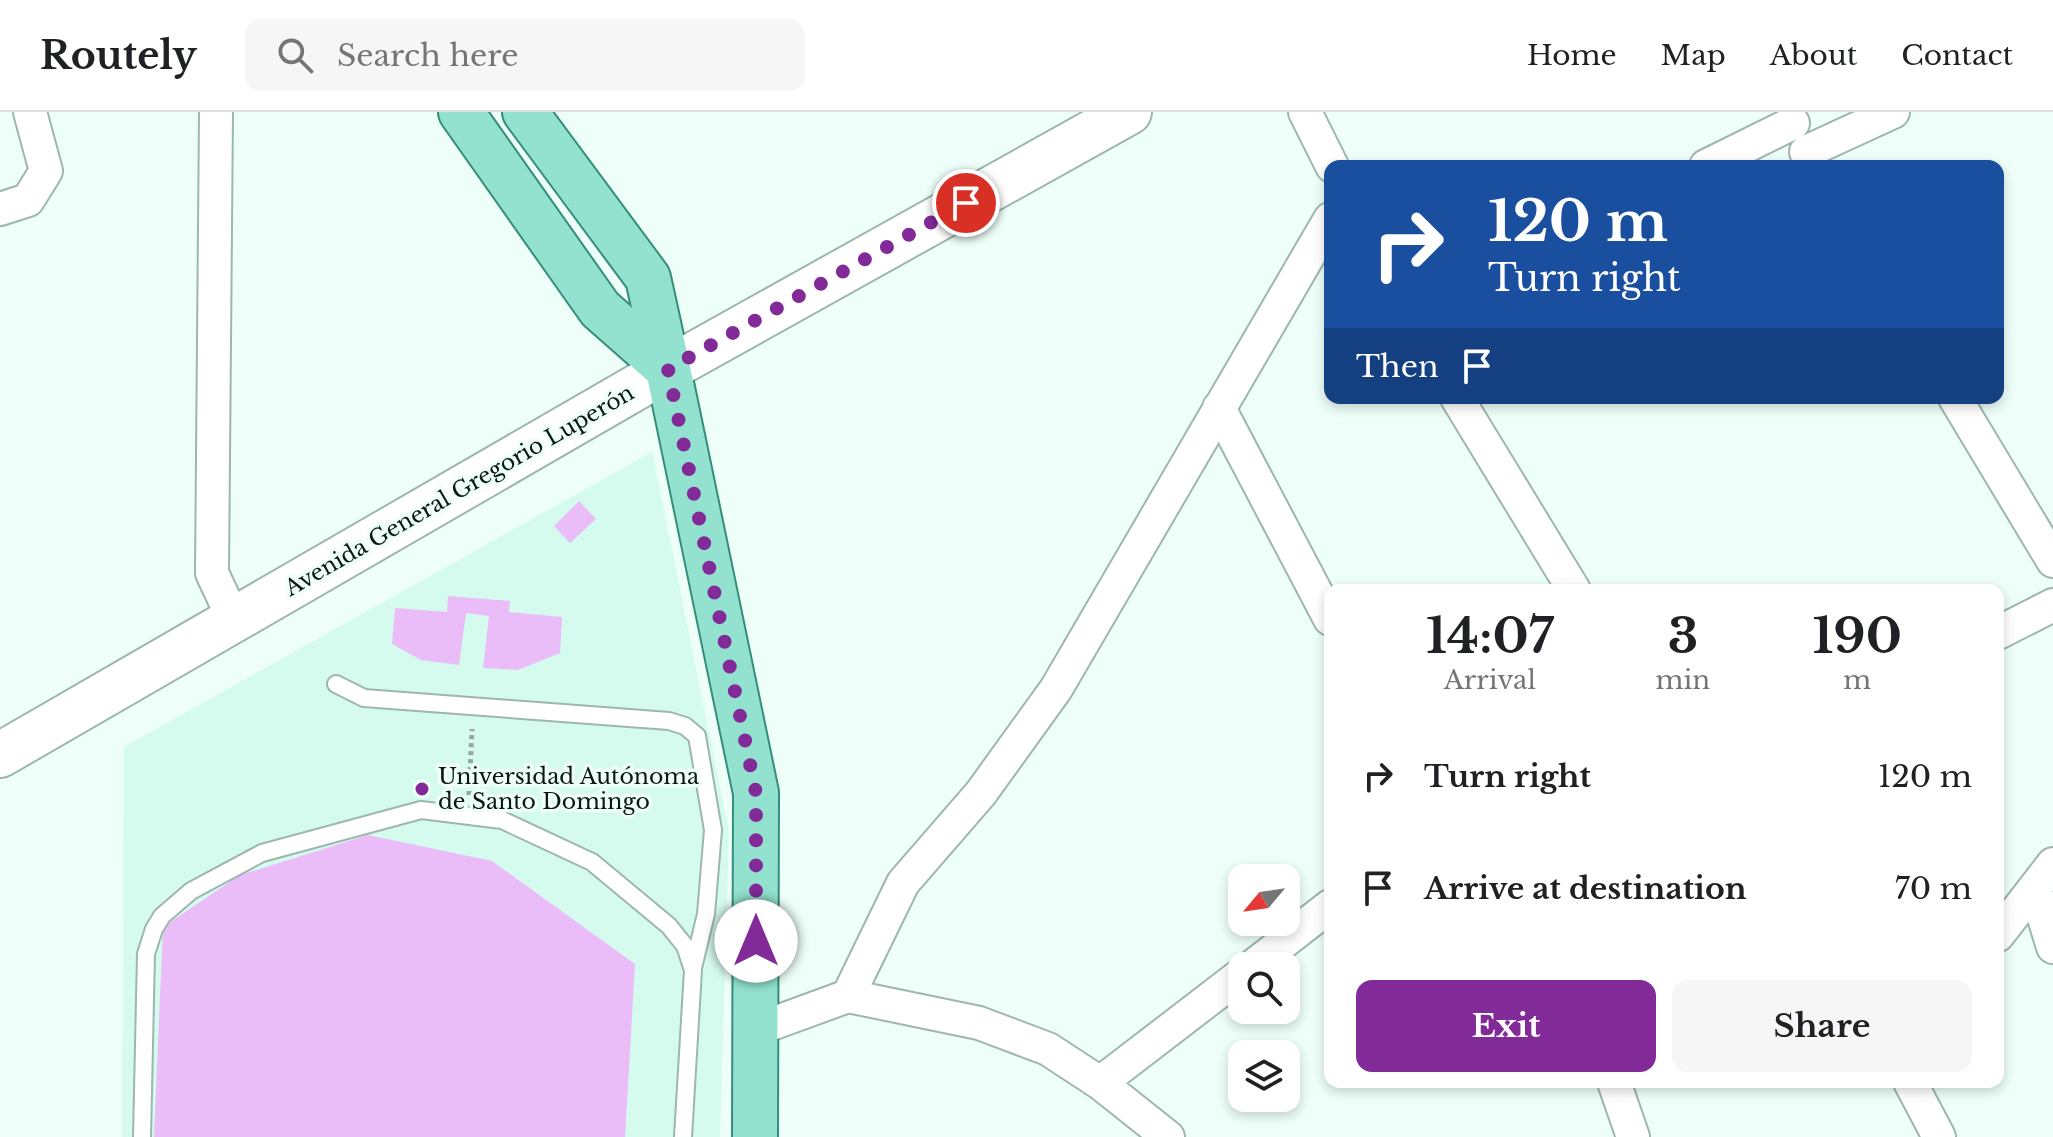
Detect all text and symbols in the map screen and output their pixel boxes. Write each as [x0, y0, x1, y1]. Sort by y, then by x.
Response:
search box [245, 19, 805, 91]
text: Routely [40, 32, 197, 79]
icon: search [273, 33, 317, 77]
text: Search here [337, 37, 518, 74]
text: Home [1527, 38, 1617, 73]
text: Map [1661, 38, 1726, 73]
text: About [1770, 38, 1857, 73]
text: Contact [1901, 38, 2013, 73]
pin [932, 169, 1000, 237]
icon: arrive [944, 181, 988, 225]
text: 120 m [1488, 187, 1668, 256]
icon: right [1356, 192, 1460, 296]
text: Turn right [1488, 256, 1681, 301]
icon: arrive [1455, 344, 1499, 388]
text: Then [1356, 348, 1439, 385]
street label: Avenida General Gregorio Luperón [279, 379, 639, 602]
text: 14:07 [1426, 606, 1554, 666]
text: 3 [1668, 606, 1698, 666]
text: 190 [1812, 606, 1902, 666]
text: Arrival [1444, 664, 1536, 696]
text: min [1656, 664, 1710, 696]
text: m [1843, 664, 1871, 696]
icon: right [1356, 754, 1400, 798]
text: Turn right [1424, 758, 1591, 795]
text: 120 m [1878, 758, 1972, 795]
place label: Universidad Autónoma de Santo Domingo [438, 763, 700, 815]
marker: Universidad Autónoma de Santo Domingo [413, 780, 431, 798]
north arrow [1228, 864, 1300, 936]
map controls [1228, 864, 1300, 1112]
icon: arrive [1356, 866, 1400, 910]
text: Arrive at destination [1424, 870, 1747, 907]
text: 70 m [1895, 870, 1972, 907]
position arrow [714, 899, 798, 983]
button: search [1228, 952, 1300, 1024]
button: Exit [1356, 980, 1656, 1072]
button: Share [1672, 980, 1972, 1072]
button: layers [1228, 1040, 1300, 1112]

